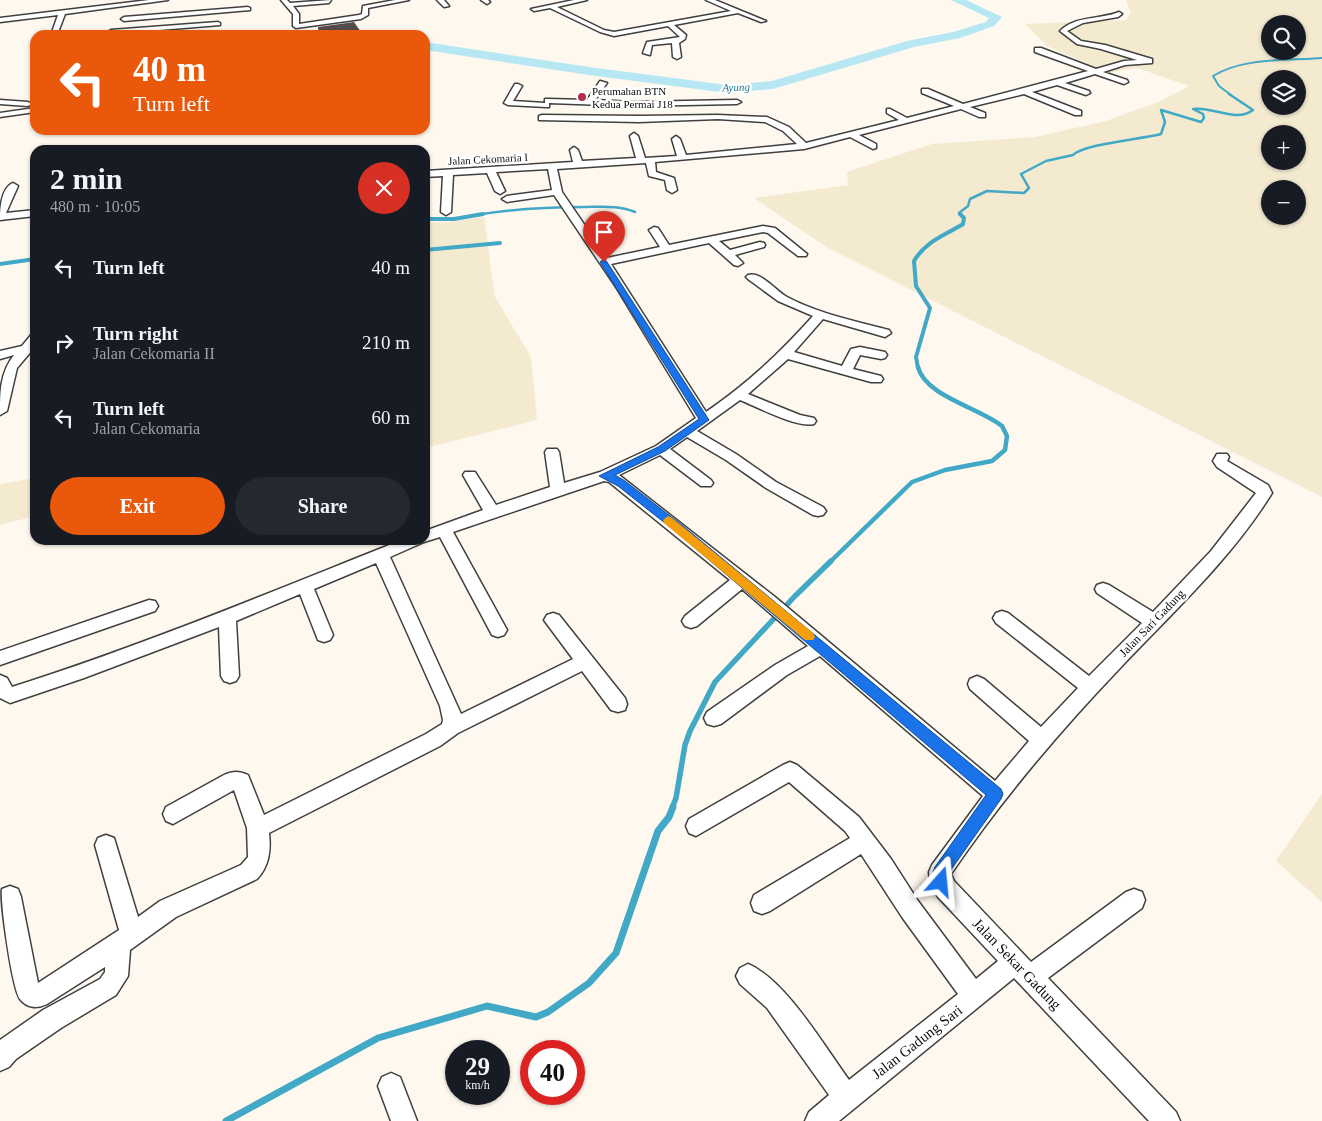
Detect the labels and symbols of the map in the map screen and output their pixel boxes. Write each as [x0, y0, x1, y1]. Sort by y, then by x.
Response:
water label: Ayung [721, 81, 750, 94]
place label: Perumahan BTN Kedua Permai J18 [592, 85, 673, 110]
marker: Perumahan BTN Kedua Permai J18 [576, 91, 588, 103]
street label: Jalan Cekomaria I [448, 151, 529, 167]
pin [583, 211, 625, 262]
street label: Jalan Sari Gadung [1116, 586, 1188, 660]
position arrow [914, 855, 966, 907]
street label: Jalan Sekar Gadung [970, 915, 1065, 1013]
street label: Jalan Gadung Sari [869, 1002, 965, 1082]
speed limit sign: 40 [520, 1040, 585, 1105]

